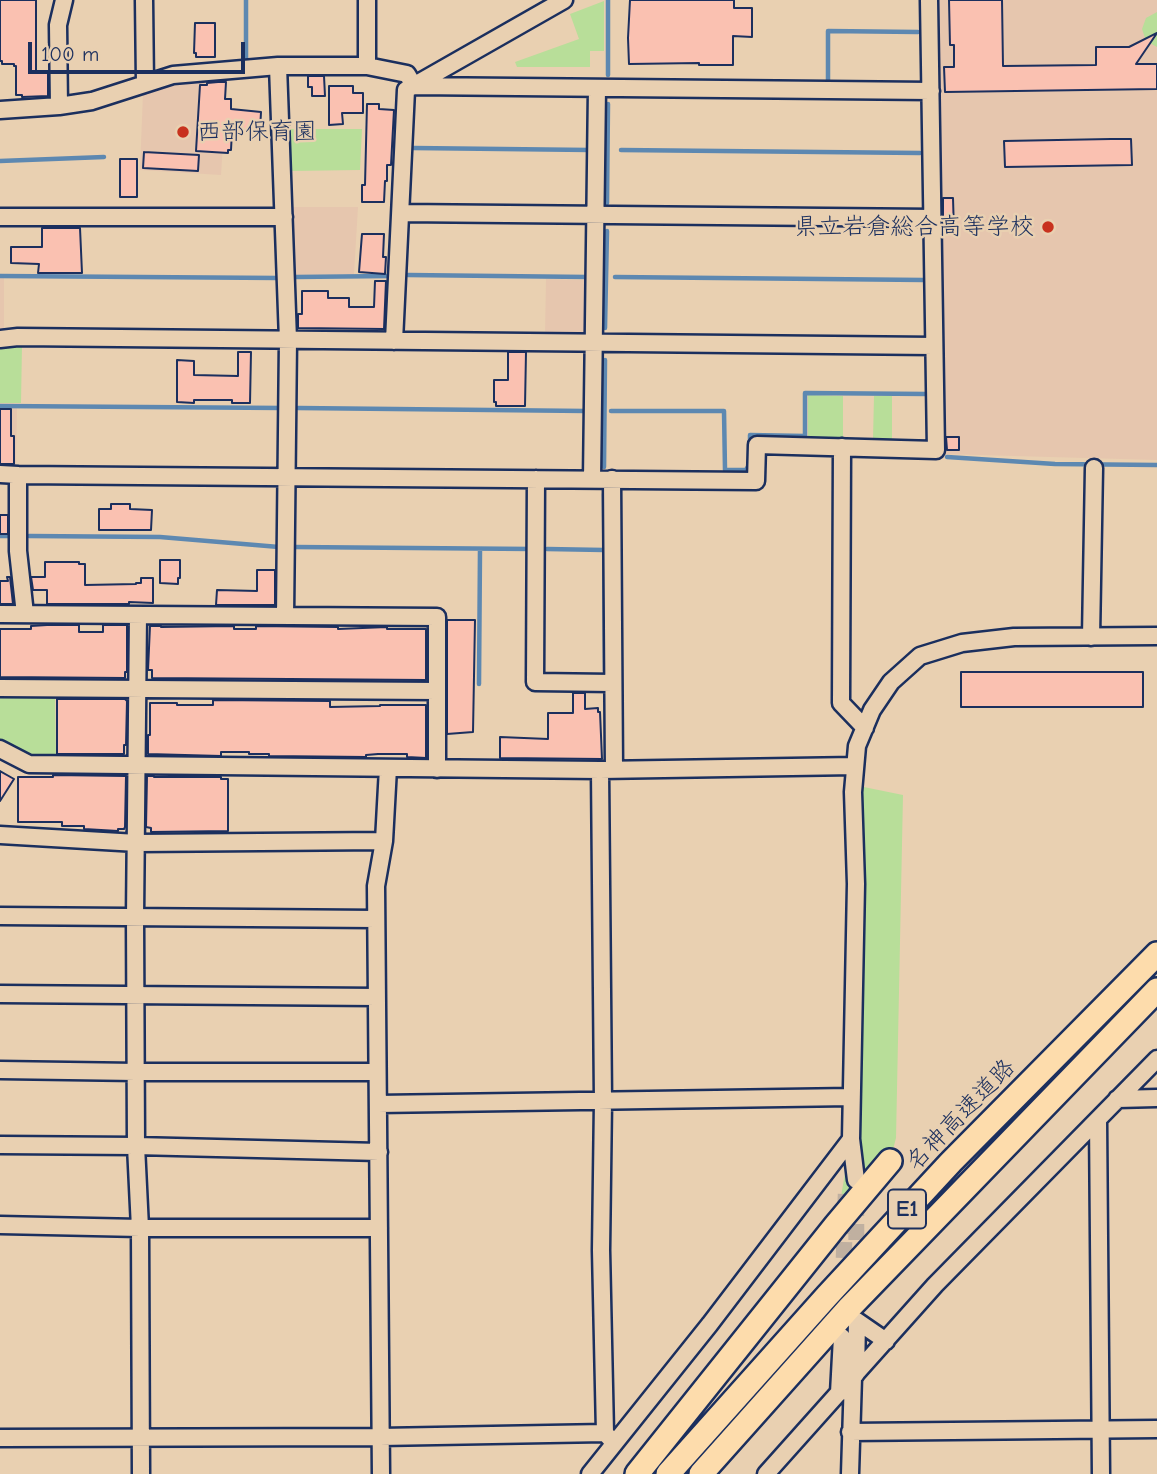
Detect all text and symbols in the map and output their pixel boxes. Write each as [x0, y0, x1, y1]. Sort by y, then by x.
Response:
scale bar [32, 28, 248, 72]
text: 100 m [41, 42, 99, 66]
place label: 西部保育園 [197, 118, 317, 146]
marker: 西部保育園 [175, 124, 191, 140]
place label: 県立岩倉総合高等学校 [794, 213, 1034, 241]
marker: 県立岩倉総合高等学校 [1040, 219, 1056, 235]
street label: 名神高速道路 [901, 1053, 1021, 1177]
road number: E1 [888, 1190, 926, 1228]

